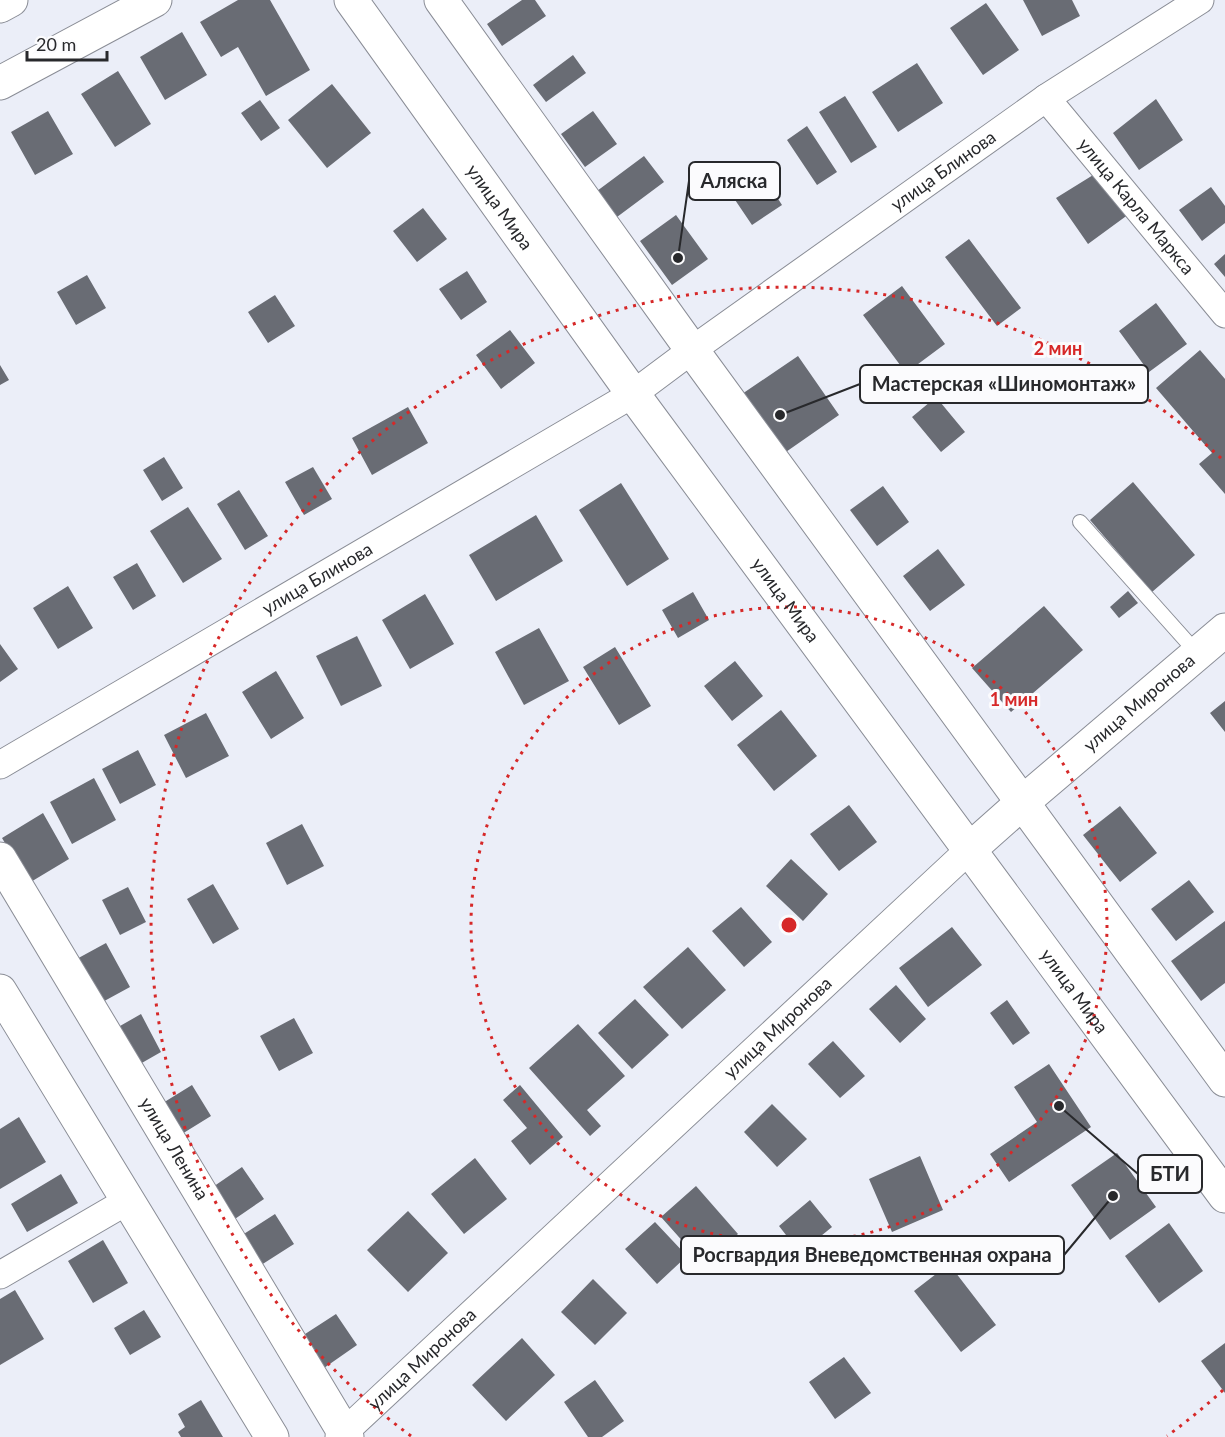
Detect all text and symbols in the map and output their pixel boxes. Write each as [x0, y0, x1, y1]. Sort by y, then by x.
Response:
scale bar [27, 24, 106, 62]
text: 20 m [36, 33, 76, 55]
street label: улица Блинова [886, 125, 1000, 215]
street label: улица Карла Маркса [1074, 133, 1200, 279]
street label: улица Мира [462, 160, 538, 254]
callout: Аляска [689, 162, 780, 200]
text: Аляска [700, 168, 767, 192]
text: 2 мин [1034, 337, 1082, 359]
callout: Мастерская «Шиномонтаж» [860, 365, 1148, 403]
text: Мастерская «Шиномонтаж» [872, 371, 1136, 395]
street label: улица Блинова [258, 537, 376, 619]
street label: улица Мира [748, 553, 825, 646]
street label: улица Миронова [1078, 649, 1199, 756]
text: 1 мин [990, 688, 1038, 710]
centre of rings [779, 915, 799, 935]
street label: улица Мира [1036, 944, 1113, 1037]
street label: улица Миронова [719, 972, 836, 1083]
street label: улица Ленина [136, 1093, 214, 1204]
callout: БТИ [1138, 1155, 1202, 1193]
text: БТИ [1150, 1161, 1190, 1185]
callout: Росгвардия Вневедомственная охрана [681, 1236, 1064, 1274]
text: Росгвардия Вневедомственная охрана [692, 1242, 1052, 1266]
street label: улица Миронова [363, 1303, 480, 1414]

